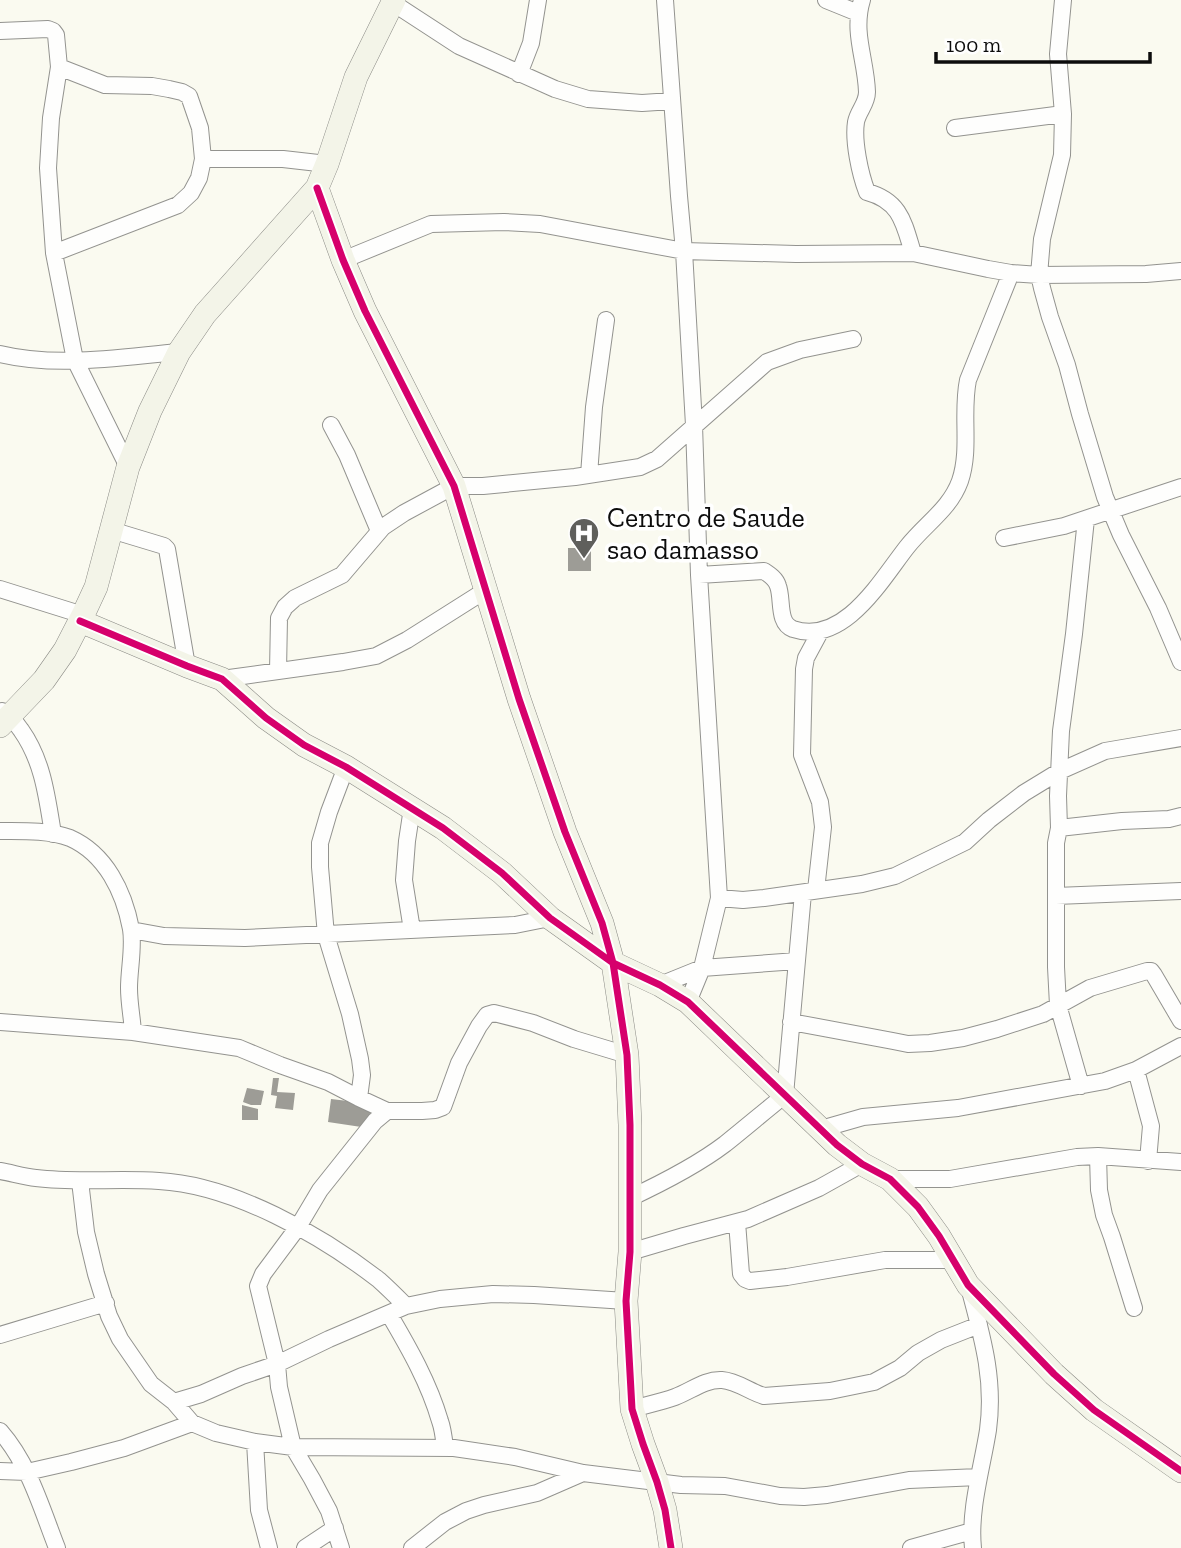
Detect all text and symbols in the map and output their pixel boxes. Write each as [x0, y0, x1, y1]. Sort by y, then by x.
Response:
scale bar [936, 21, 1150, 65]
text: 100 m [946, 32, 1001, 57]
place label: Centro de Saude sao damasso [607, 501, 805, 566]
hospital icon: Centro de Saude sao damasso [567, 516, 601, 560]

